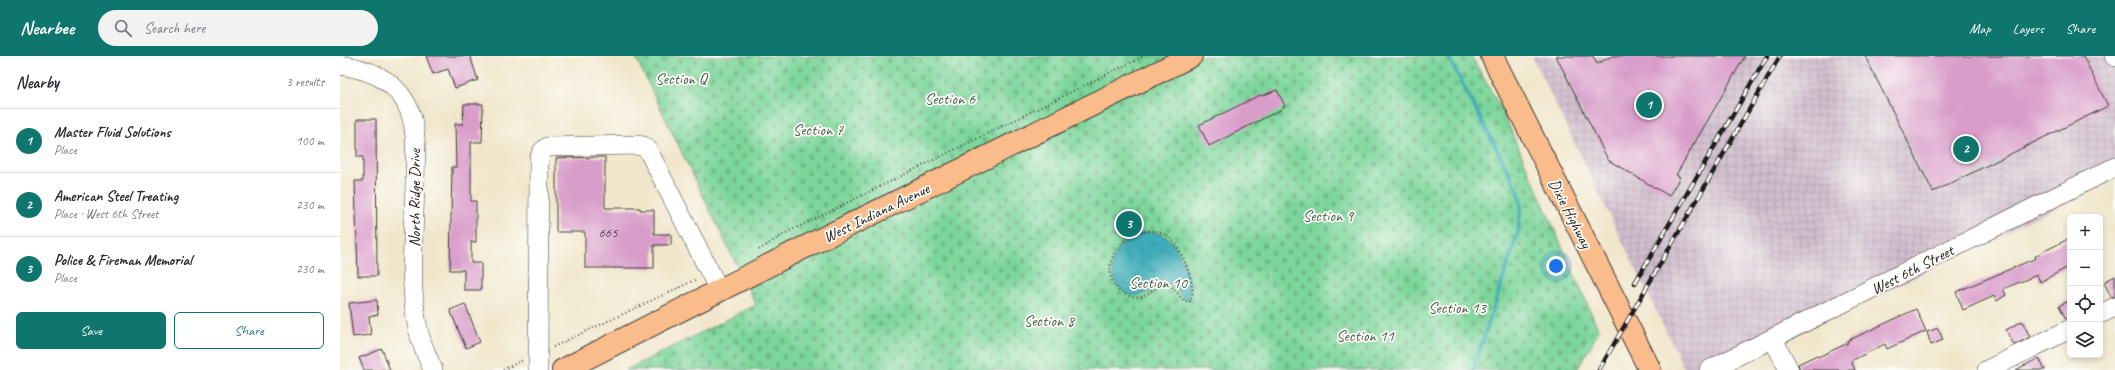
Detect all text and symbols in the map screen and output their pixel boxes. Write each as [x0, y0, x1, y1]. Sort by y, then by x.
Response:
search box [98, 10, 378, 46]
text: Nearbee [20, 16, 74, 40]
icon: search [112, 17, 134, 39]
text: Search here [144, 19, 205, 38]
text: Map [1969, 20, 1991, 37]
text: Layers [2013, 20, 2044, 37]
text: Share [2066, 20, 2095, 37]
park label: Section Q [655, 69, 709, 89]
text: Nearby [16, 72, 59, 93]
text: 3 results [286, 74, 324, 90]
park label: Section 6 [925, 89, 976, 109]
pin: 1 [1636, 90, 1662, 120]
park label: Section 7 [793, 120, 844, 140]
text: Master Fluid Solutions [54, 123, 171, 142]
text: 1 [26, 133, 32, 149]
text: 100 m [296, 133, 324, 149]
pin: 2 [1953, 134, 1979, 164]
text: Place [54, 142, 77, 158]
street label: North Ridge Drive [405, 147, 425, 247]
street label: Dixie Highway [1544, 175, 1597, 253]
street label: West Indiana Avenue [820, 178, 934, 247]
text: American Steel Treating [54, 187, 178, 206]
text: 2 [26, 197, 32, 213]
text: 230 m [296, 197, 324, 213]
text: Place · West 6th Street [54, 206, 158, 222]
park label: Section 9 [1303, 206, 1355, 226]
pin: 3 [1116, 209, 1142, 239]
map controls [2067, 214, 2103, 358]
button: + [2067, 214, 2103, 250]
house number: 665 [599, 224, 618, 241]
street label: West 6th Street [1868, 240, 1958, 299]
button: − [2067, 250, 2103, 286]
text: Police & Fireman Memorial [54, 251, 192, 270]
your location [1546, 256, 1566, 276]
text: 3 [26, 261, 32, 277]
text: 230 m [296, 261, 324, 277]
text: Place [54, 270, 77, 286]
park label: Section 10 [1129, 273, 1189, 293]
button: locate [2067, 286, 2103, 322]
park label: Section 13 [1428, 298, 1488, 318]
park label: Section 8 [1024, 311, 1076, 331]
button: Save [16, 312, 166, 349]
button: Share [174, 312, 324, 349]
button: layers [2067, 322, 2103, 358]
park label: Section 11 [1336, 326, 1395, 346]

